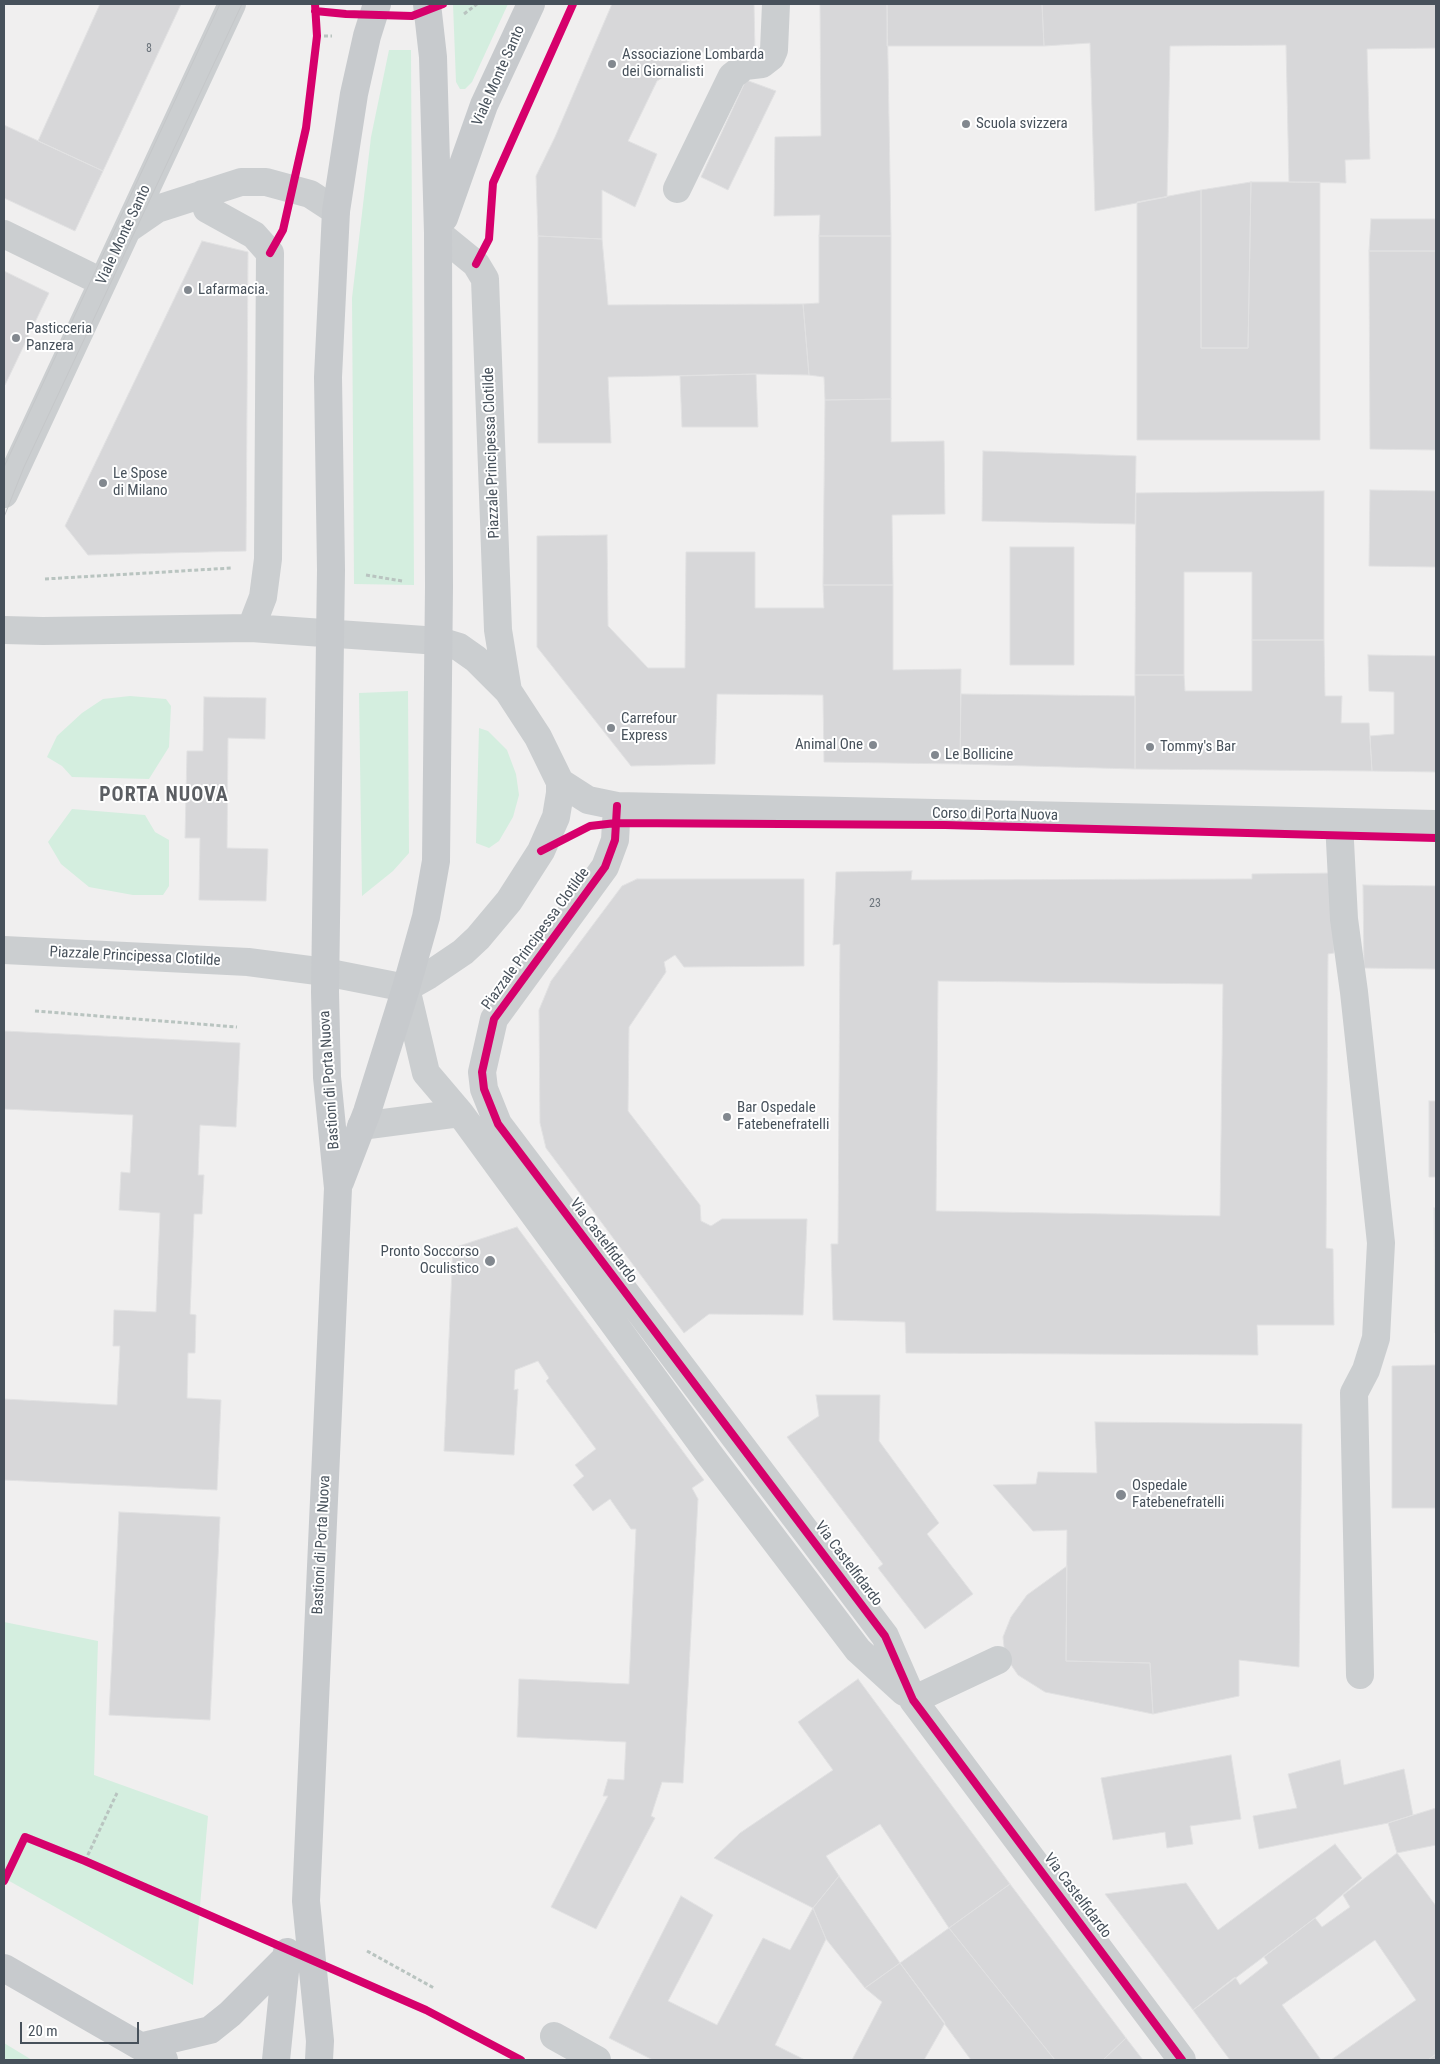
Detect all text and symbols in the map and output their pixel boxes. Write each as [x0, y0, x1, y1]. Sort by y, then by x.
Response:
street label: Viale Monte Santo [469, 23, 529, 129]
house number: 8 [146, 42, 152, 56]
place label: Associazione Lombarda dei Giornalisti [622, 46, 764, 81]
marker: Associazione Lombarda dei Giornalisti [606, 58, 618, 70]
place label: Scuola svizzera [976, 115, 1068, 133]
marker: Scuola svizzera [960, 118, 972, 130]
street label: Viale Monte Santo [93, 182, 155, 288]
place label: Lafarmacia. [198, 281, 269, 299]
marker: Lafarmacia. [182, 284, 194, 296]
place label: Pasticceria Panzera [26, 320, 92, 355]
marker: Pasticceria Panzera [10, 332, 22, 344]
street label: Piazzale Principessa Clotilde [480, 367, 504, 539]
place label: Le Spose di Milano [113, 465, 168, 500]
marker: Le Spose di Milano [97, 477, 109, 489]
place label: Carrefour Express [621, 710, 677, 745]
marker: Carrefour Express [605, 722, 617, 734]
place label: Animal One [795, 736, 863, 754]
place label: Tommy's Bar [1160, 738, 1236, 756]
marker: Animal One [867, 739, 879, 751]
marker: Tommy's Bar [1144, 741, 1156, 753]
place label: Le Bollicine [945, 746, 1013, 764]
marker: Le Bollicine [929, 749, 941, 761]
district label: PORTA NUOVA [98, 784, 230, 808]
street label: Corso di Porta Nuova [932, 805, 1058, 825]
street label: Piazzale Principessa Clotilde [478, 864, 594, 1014]
house number: 23 [869, 897, 881, 911]
street label: Piazzale Principessa Clotilde [49, 944, 221, 970]
street label: Bastioni di Porta Nuova [316, 1010, 344, 1150]
place label: Bar Ospedale Fatebenefratelli [737, 1099, 829, 1134]
marker: Bar Ospedale Fatebenefratelli [721, 1111, 733, 1123]
street label: Via Castelfidardo [565, 1195, 641, 1287]
place label: Pronto Soccorso Oculistico [381, 1243, 479, 1278]
marker: Pronto Soccorso Oculistico [483, 1254, 497, 1268]
street label: Bastioni di Porta Nuova [309, 1475, 335, 1615]
place label: Ospedale Fatebenefratelli [1132, 1477, 1224, 1512]
marker: Ospedale Fatebenefratelli [1114, 1488, 1128, 1502]
street label: Via Castelfidardo [810, 1518, 886, 1610]
street label: Via Castelfidardo [1039, 1850, 1115, 1942]
scale bar [22, 2012, 141, 2044]
text: 20 m [28, 2022, 58, 2040]

